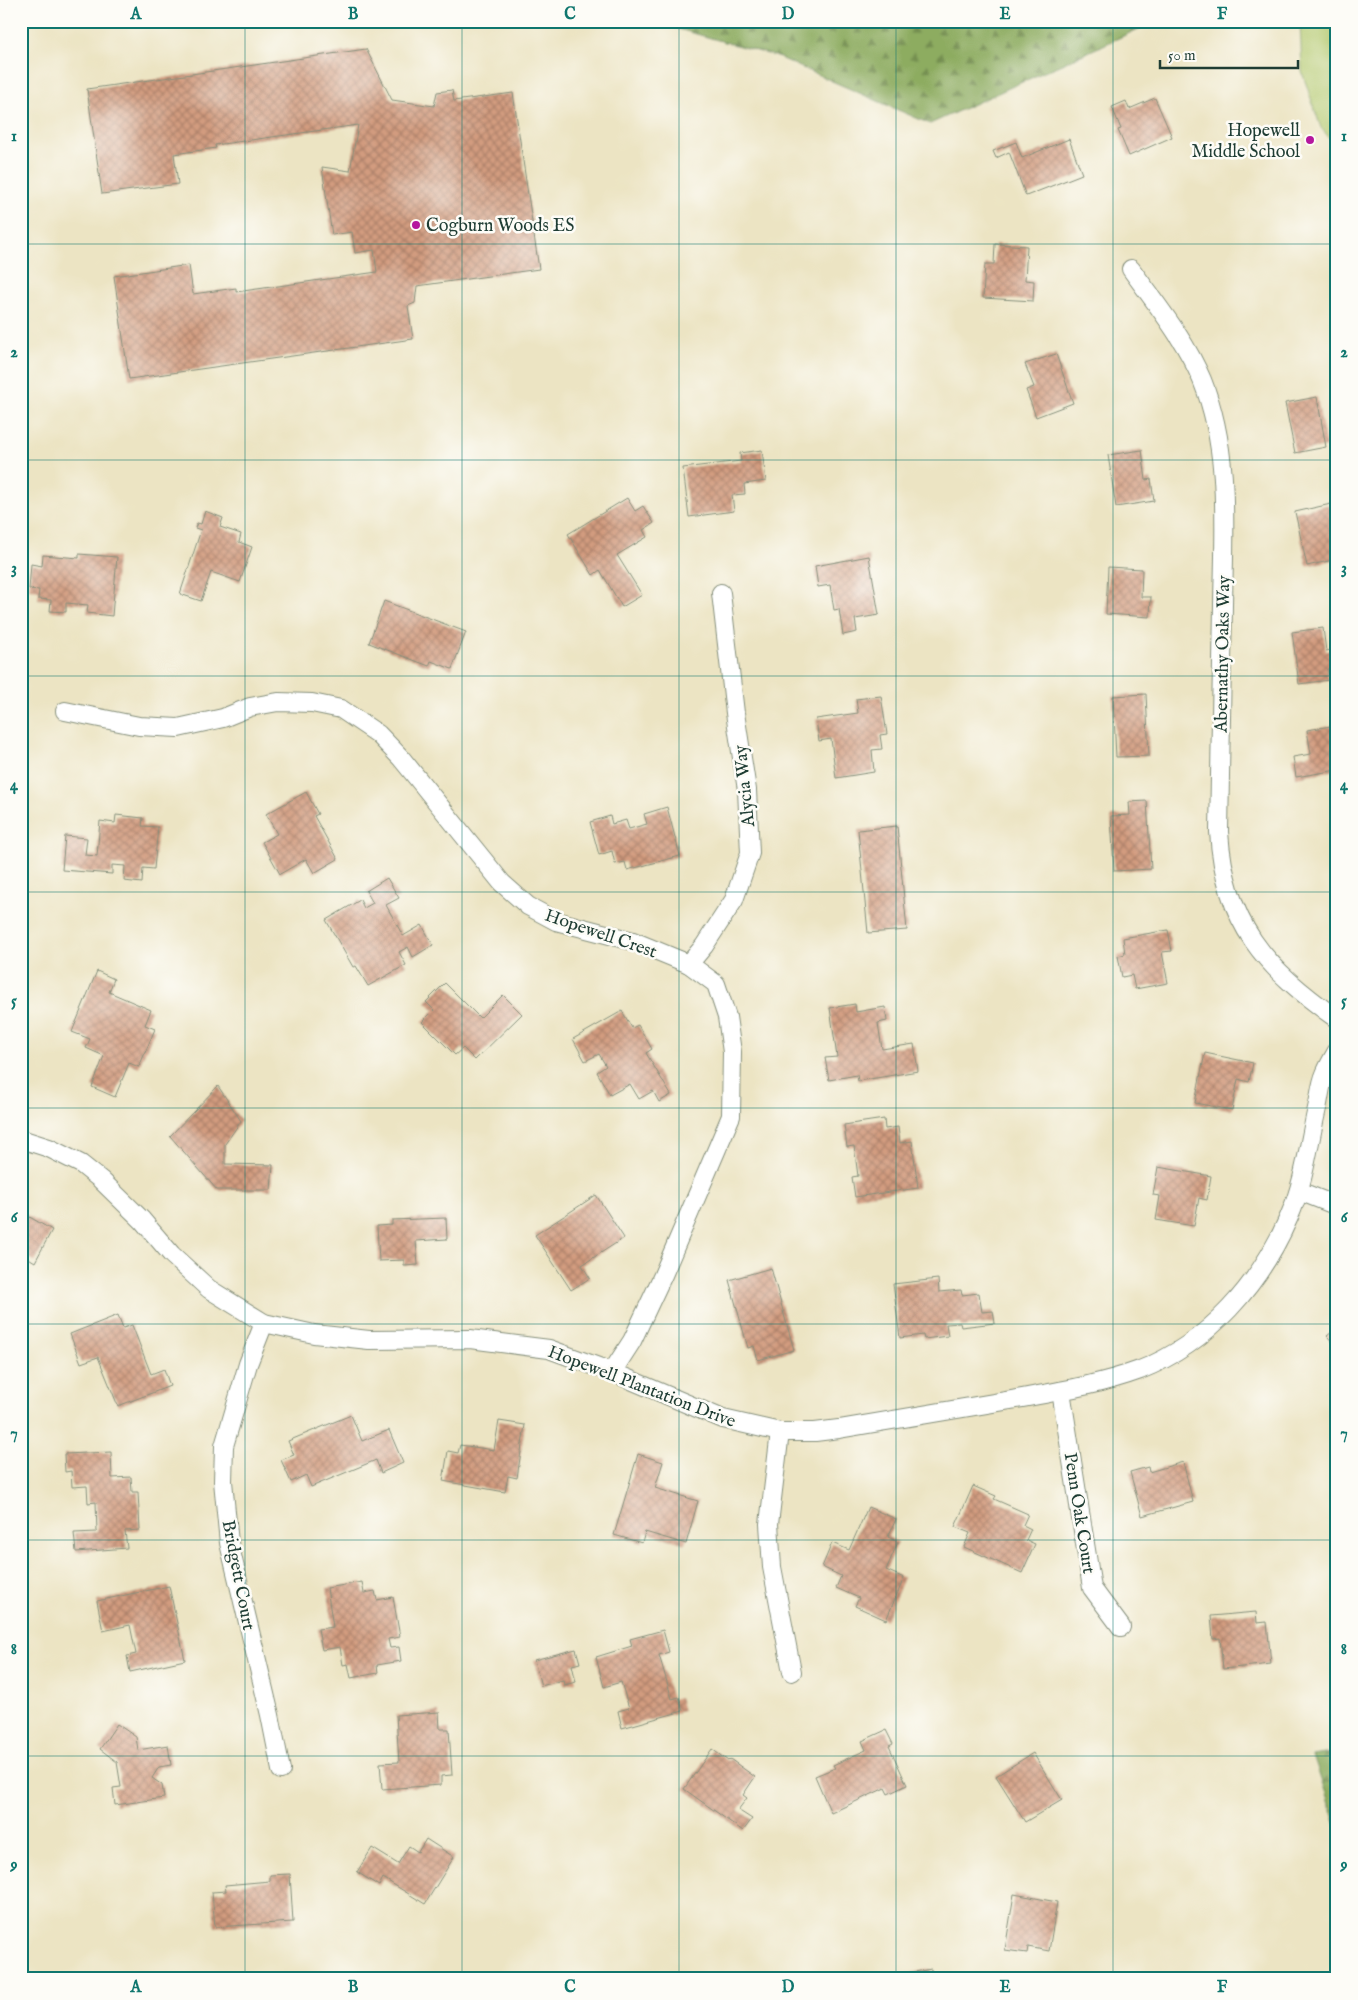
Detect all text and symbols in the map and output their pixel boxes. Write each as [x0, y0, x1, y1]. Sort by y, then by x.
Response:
text: A [130, 5, 143, 25]
text: B [348, 5, 359, 25]
text: C [564, 5, 576, 25]
text: D [782, 5, 795, 25]
text: E [999, 5, 1011, 25]
text: F [1217, 5, 1228, 25]
scale bar [1160, 38, 1298, 70]
text: 50 m [1168, 46, 1196, 65]
place label: Hopewell Middle School [1191, 120, 1300, 164]
text: 1 [11, 127, 17, 147]
text: 1 [1341, 127, 1347, 147]
marker: Hopewell Middle School [1304, 134, 1316, 146]
place label: Cogburn Woods ES [426, 215, 575, 238]
marker: Cogburn Woods ES [410, 219, 422, 231]
text: 2 [10, 343, 18, 363]
text: 2 [1340, 343, 1348, 363]
text: 3 [11, 559, 17, 579]
text: 3 [1341, 559, 1347, 579]
street label: Abernathy Oaks Way [1211, 575, 1236, 734]
street label: Alycia Way [730, 744, 761, 829]
text: 4 [10, 776, 19, 796]
text: 4 [1340, 776, 1349, 796]
street label: Hopewell Crest [542, 905, 660, 964]
text: 5 [11, 992, 17, 1012]
text: 5 [1341, 992, 1347, 1012]
text: 6 [11, 1208, 19, 1228]
text: 6 [1341, 1208, 1349, 1228]
street label: Hopewell Plantation Drive [544, 1341, 739, 1434]
text: 7 [10, 1424, 18, 1444]
text: 7 [1340, 1424, 1348, 1444]
street label: Penn Oak Court [1058, 1451, 1099, 1575]
street label: Bridgett Court [216, 1518, 259, 1632]
text: 8 [11, 1640, 17, 1660]
text: 8 [1341, 1640, 1347, 1660]
text: 9 [10, 1856, 18, 1876]
text: 9 [1340, 1856, 1348, 1876]
text: A [130, 1978, 143, 1998]
text: B [348, 1978, 359, 1998]
text: C [564, 1978, 576, 1998]
text: D [782, 1978, 795, 1998]
text: E [999, 1978, 1011, 1998]
text: F [1217, 1978, 1228, 1998]

